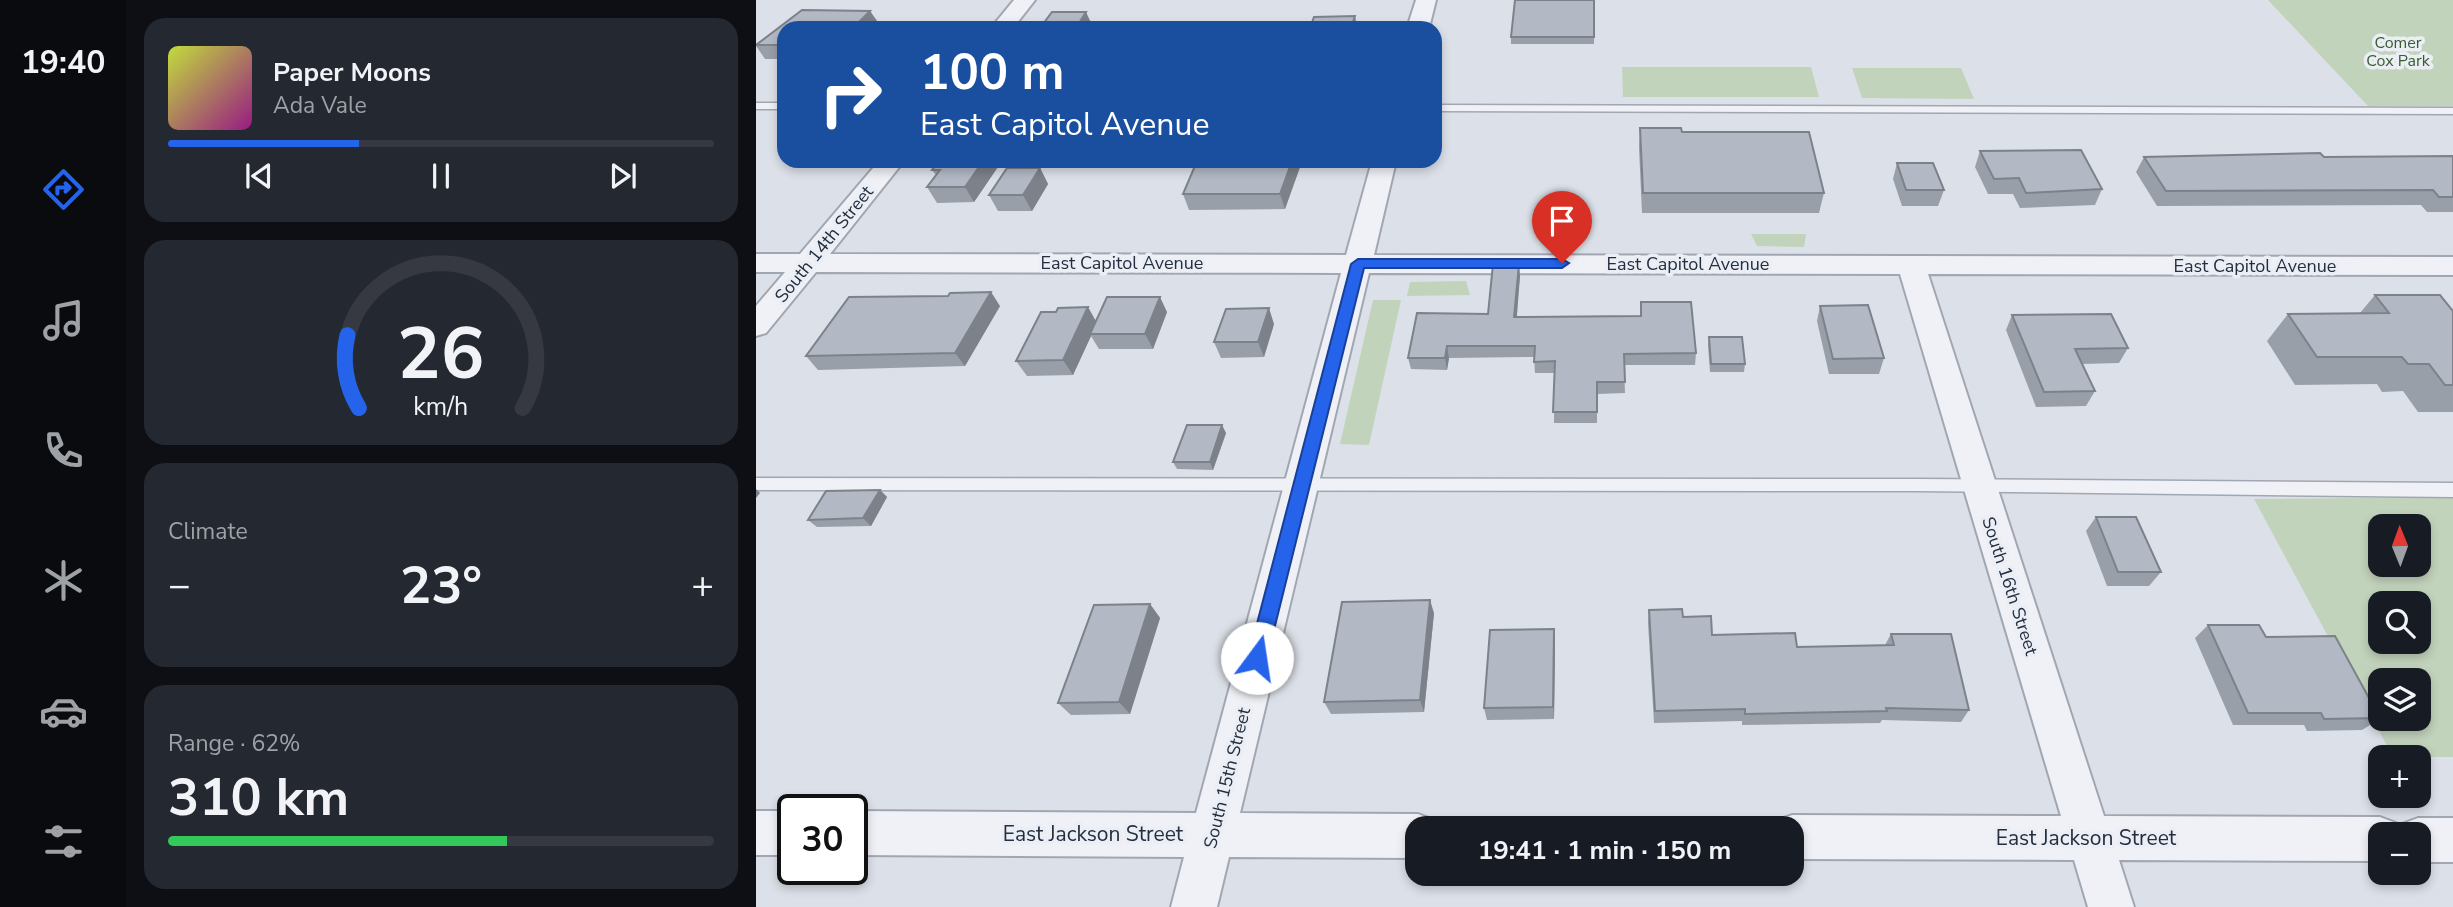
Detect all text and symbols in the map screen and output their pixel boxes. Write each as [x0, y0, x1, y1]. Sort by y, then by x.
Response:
park label: Comer Cox Park [2366, 32, 2431, 72]
text: 100 m [920, 39, 1064, 106]
text: 19:40 [21, 41, 105, 84]
icon: right [805, 49, 896, 140]
text: Paper Moons [273, 55, 431, 90]
text: Ada Vale [273, 90, 367, 121]
text: East Capitol Avenue [920, 103, 1210, 146]
icon: previous [240, 157, 278, 195]
icon: pause [422, 157, 460, 195]
icon: next [604, 157, 642, 195]
icon: directions [39, 165, 88, 214]
street label: South 14th Street [769, 180, 879, 308]
pin [1532, 191, 1592, 263]
icon: arrive [1543, 202, 1581, 240]
street label: East Capitol Avenue [1041, 251, 1203, 275]
street label: East Capitol Avenue [1607, 252, 1769, 276]
street label: East Capitol Avenue [2174, 254, 2336, 278]
icon: music [39, 296, 88, 345]
text: 26 [397, 305, 485, 405]
text: km/h [413, 390, 469, 424]
icon: phone [39, 426, 88, 475]
street label: South 16th Street [1976, 514, 2044, 659]
north arrow [2368, 514, 2431, 578]
map controls [2368, 514, 2431, 885]
text: Climate [168, 516, 248, 547]
text: 23° [400, 550, 482, 621]
icon: climate [39, 556, 88, 605]
text: − [168, 560, 191, 611]
text: + [691, 560, 714, 611]
button: search [2368, 591, 2431, 654]
position arrow [1220, 621, 1294, 695]
button: layers [2368, 668, 2431, 731]
icon: car [39, 687, 88, 736]
street label: South 15th Street [1198, 704, 1256, 851]
text: Range · 62% [168, 728, 300, 759]
button: + [2368, 745, 2431, 808]
text: 310 km [168, 762, 349, 833]
speed limit sign: 30 [777, 794, 868, 885]
icon: filters [39, 817, 88, 866]
street label: East Jackson Street [1003, 820, 1184, 848]
button: − [2368, 822, 2431, 885]
street label: East Jackson Street [1996, 824, 2177, 852]
text: 19:41 · 1 min · 150 m [1478, 833, 1731, 868]

